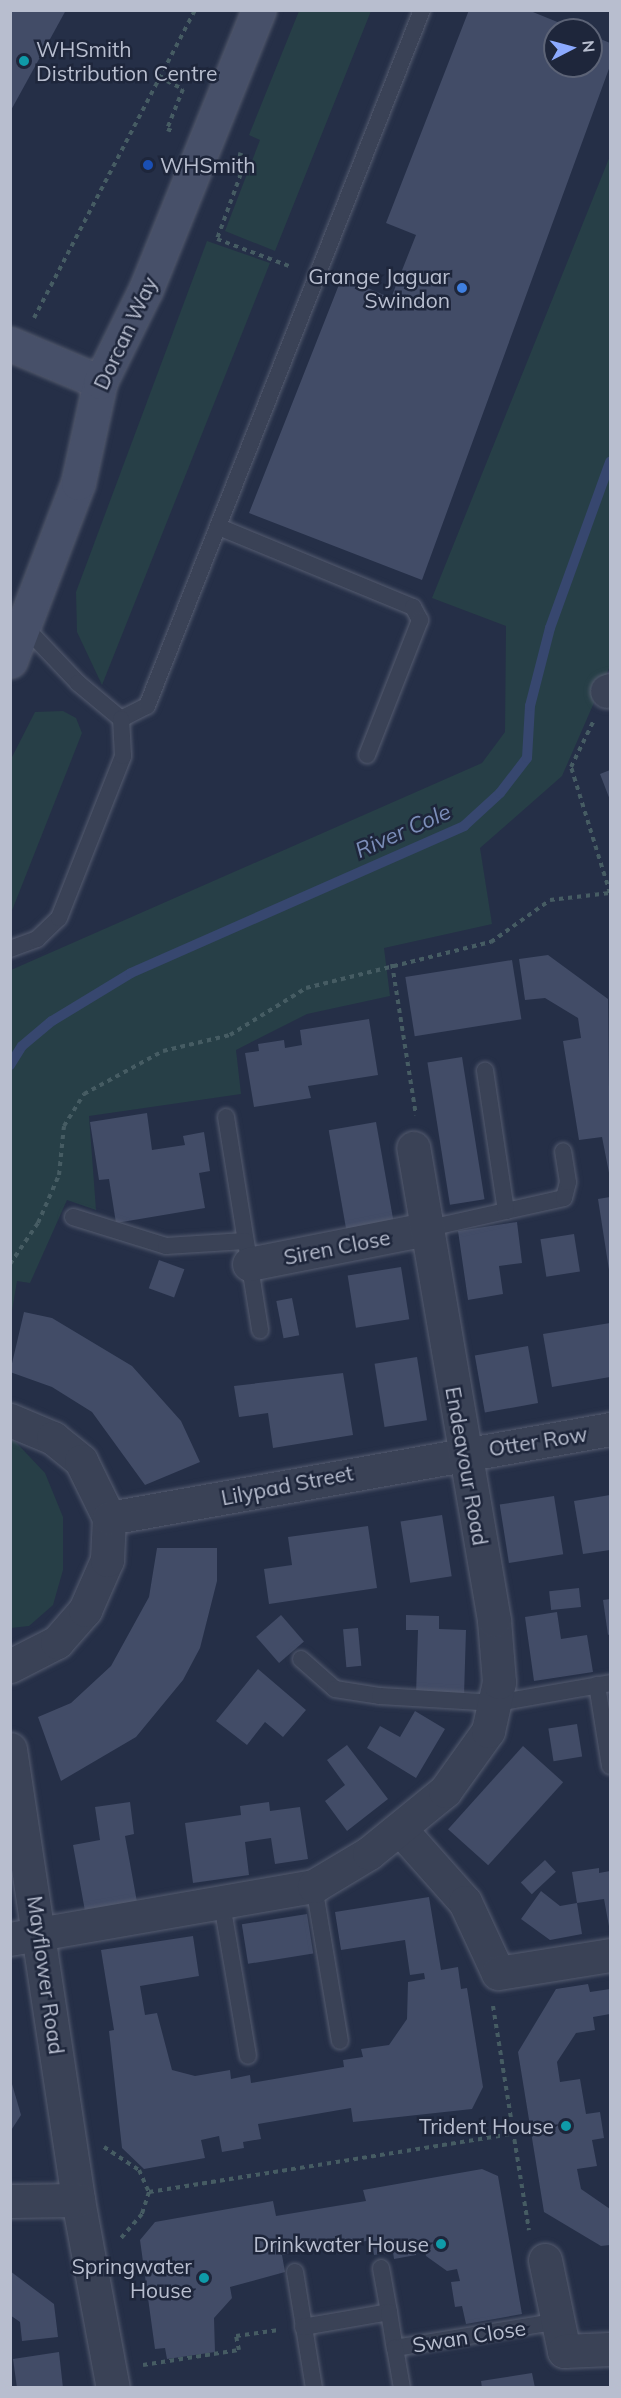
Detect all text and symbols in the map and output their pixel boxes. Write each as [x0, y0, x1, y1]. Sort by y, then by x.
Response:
north arrow [543, 18, 603, 78]
place label: WHSmith Distribution Centre [36, 36, 217, 86]
text: N [578, 39, 599, 53]
marker: WHSmith Distribution Centre [17, 54, 31, 68]
place label: WHSmith [160, 152, 256, 178]
marker: WHSmith [141, 158, 155, 172]
place label: Grange Jaguar Swindon [308, 263, 450, 313]
street label: Dorcan Way [88, 273, 162, 393]
marker: Grange Jaguar Swindon [455, 281, 469, 295]
water label: River Cole [351, 798, 455, 864]
street label: Siren Close [282, 1224, 392, 1270]
street label: Endeavour Road [441, 1385, 493, 1547]
street label: Otter Row [487, 1421, 589, 1461]
street label: Lilypad Street [219, 1460, 355, 1510]
street label: Mayflower Road [22, 1894, 70, 2056]
place label: Trident House [419, 2113, 554, 2139]
marker: Trident House [559, 2119, 573, 2133]
place label: Drinkwater House [253, 2231, 429, 2257]
marker: Drinkwater House [434, 2237, 448, 2251]
place label: Springwater House [72, 2253, 192, 2303]
marker: Springwater House [197, 2271, 211, 2285]
street label: Swan Close [410, 2315, 528, 2357]

